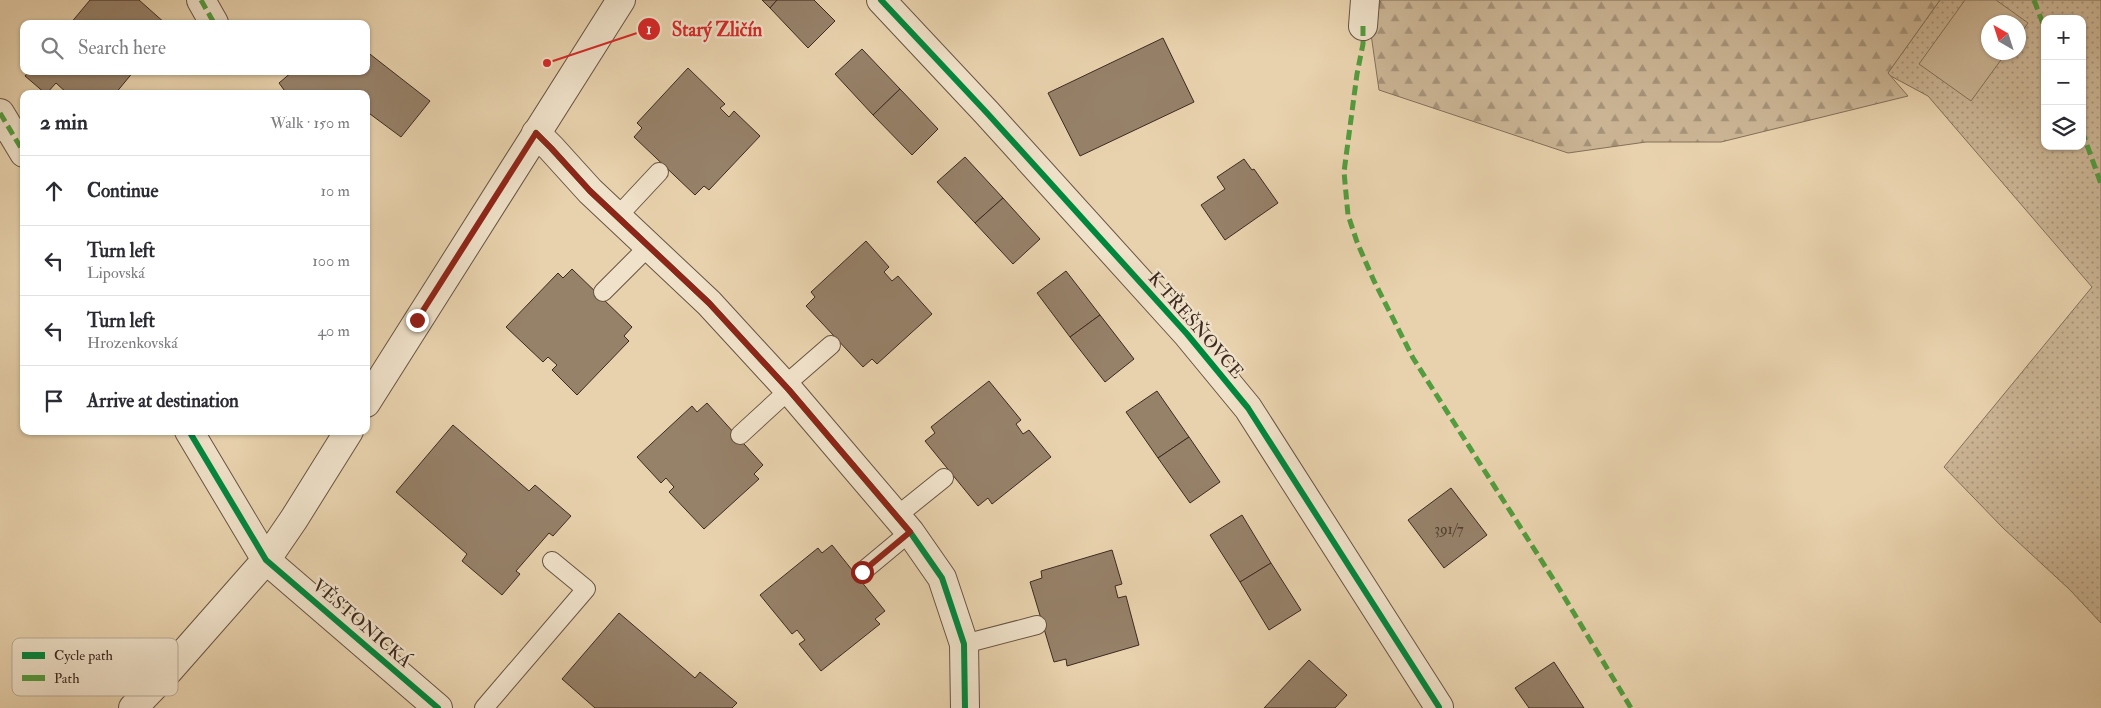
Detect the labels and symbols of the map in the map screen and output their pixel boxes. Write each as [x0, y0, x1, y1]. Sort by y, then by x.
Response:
callout: Starý Zličín [637, 12, 772, 46]
north arrow [1981, 15, 2026, 60]
text: Starý Zličín [672, 18, 762, 43]
text: 1 [646, 20, 652, 39]
street label: K TŘEŠŇOVCE [1143, 266, 1249, 384]
route end [406, 309, 429, 332]
house number: 391/7 [1434, 520, 1464, 539]
route start [851, 561, 874, 584]
street label: VĚSTONICKÁ [307, 573, 417, 673]
legend [12, 638, 178, 696]
text: Cycle path [54, 647, 114, 665]
text: Path [54, 670, 80, 687]

